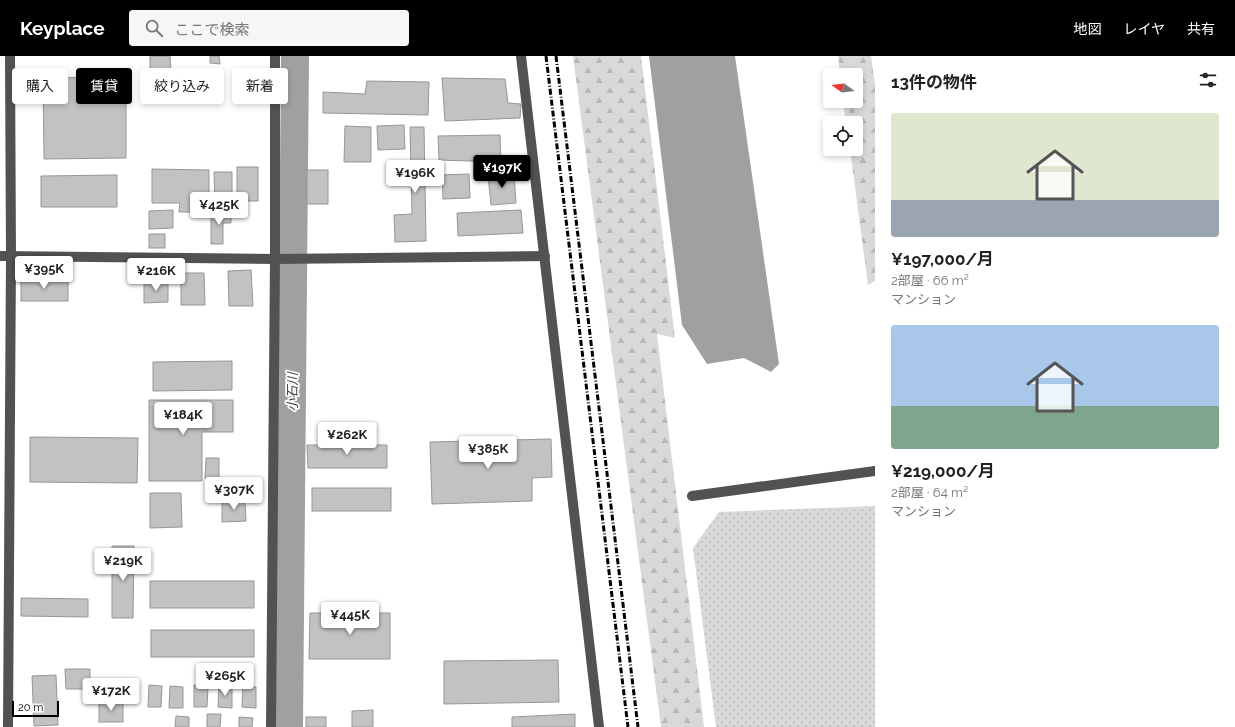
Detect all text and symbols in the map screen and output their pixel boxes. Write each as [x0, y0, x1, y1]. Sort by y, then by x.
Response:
search box [129, 10, 409, 46]
text: Keyplace [20, 17, 105, 39]
icon: search [143, 17, 165, 39]
text: ここで検索 [175, 21, 250, 39]
text: 地図 [1073, 21, 1101, 37]
text: レイヤ [1123, 21, 1165, 37]
text: 共有 [1187, 21, 1215, 37]
chip: 購入 [12, 68, 68, 104]
chip: 賃貸 [76, 68, 132, 104]
chip: 絞り込み [140, 68, 224, 104]
chip: 新着 [232, 68, 288, 104]
north arrow [823, 68, 863, 108]
map controls [823, 68, 863, 156]
icon: filters [1197, 69, 1219, 91]
text: 13件の物件 [891, 72, 977, 92]
button: locate [823, 116, 863, 156]
icon: home [1019, 139, 1091, 211]
pin: ¥197K [474, 155, 530, 189]
pin: ¥196K [387, 160, 443, 194]
text: ¥197K [482, 160, 522, 175]
text: ¥196K [395, 165, 435, 180]
pin: ¥425K [191, 192, 247, 226]
text: ¥425K [199, 197, 239, 212]
text: ¥197,000/月 [891, 249, 994, 269]
pin: ¥395K [16, 256, 72, 290]
pin: ¥216K [128, 258, 184, 292]
text: ¥395K [24, 261, 64, 276]
text: ¥216K [136, 263, 176, 278]
text: 2部屋 · 66 m² [891, 273, 969, 288]
text: マンション [891, 292, 956, 307]
icon: home [1019, 351, 1091, 423]
water label: 小石川 [285, 371, 300, 412]
pin: ¥184K [155, 402, 211, 436]
text: ¥184K [163, 407, 203, 422]
pin: ¥262K [319, 422, 375, 456]
text: ¥262K [327, 427, 367, 442]
pin: ¥385K [460, 436, 516, 470]
text: ¥385K [468, 441, 508, 456]
text: ¥219,000/月 [891, 461, 995, 481]
pin: ¥307K [206, 477, 262, 511]
text: ¥307K [214, 482, 254, 497]
text: 2部屋 · 64 m² [891, 485, 968, 500]
text: マンション [891, 504, 956, 519]
pin: ¥219K [95, 548, 151, 582]
text: ¥219K [103, 553, 143, 568]
pin: ¥445K [322, 602, 378, 636]
text: ¥445K [330, 607, 370, 622]
pin: ¥265K [197, 663, 253, 697]
text: ¥265K [205, 668, 245, 683]
pin: ¥172K [83, 678, 139, 712]
text: ¥172K [91, 683, 131, 698]
scale bar [12, 699, 59, 718]
text: 20 m [18, 701, 43, 714]

